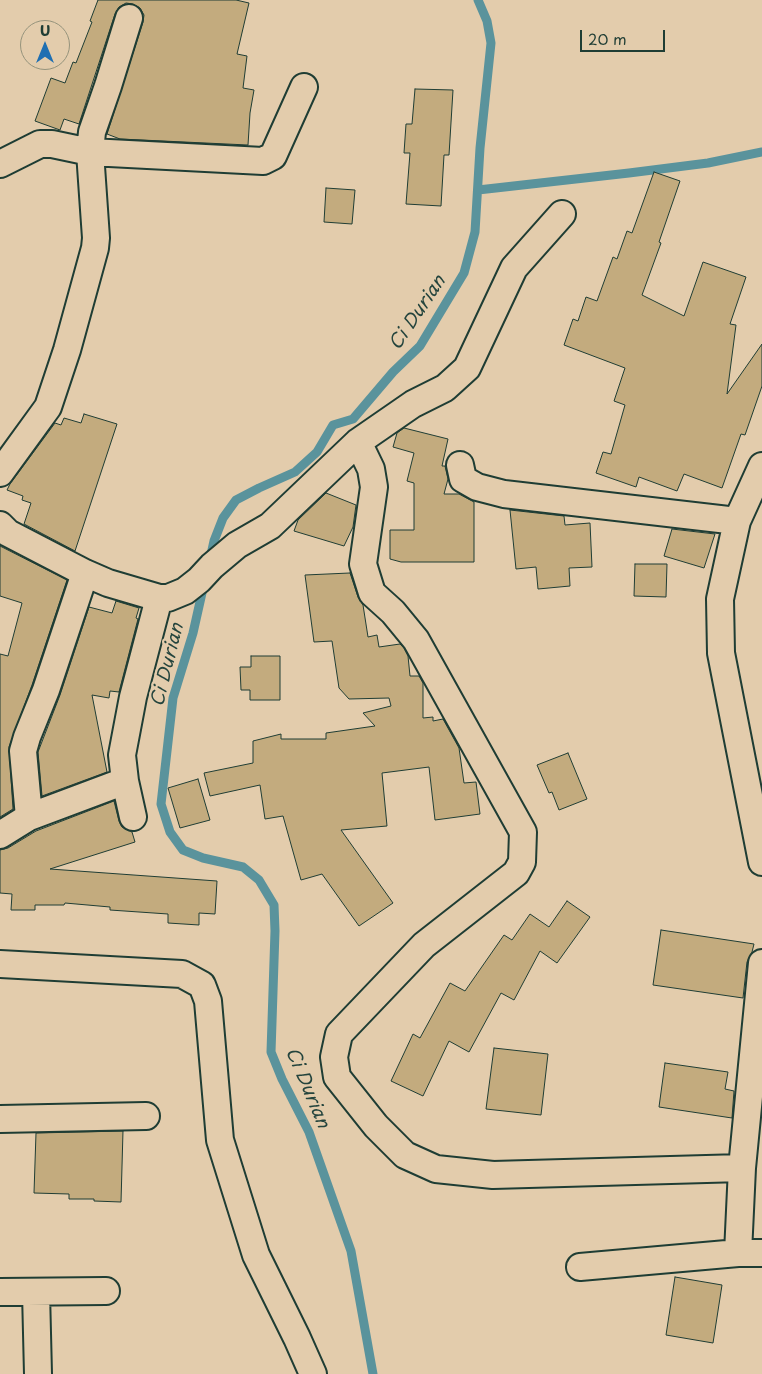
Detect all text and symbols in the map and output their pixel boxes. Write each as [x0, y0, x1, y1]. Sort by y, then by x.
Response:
north arrow [20, 20, 70, 70]
text: U [40, 20, 50, 41]
scale bar [582, 20, 667, 52]
text: 20 m [588, 27, 627, 50]
water label: Ci Durian [385, 272, 451, 354]
water label: Ci Durian [147, 621, 189, 709]
water label: Ci Durian [280, 1045, 334, 1131]

